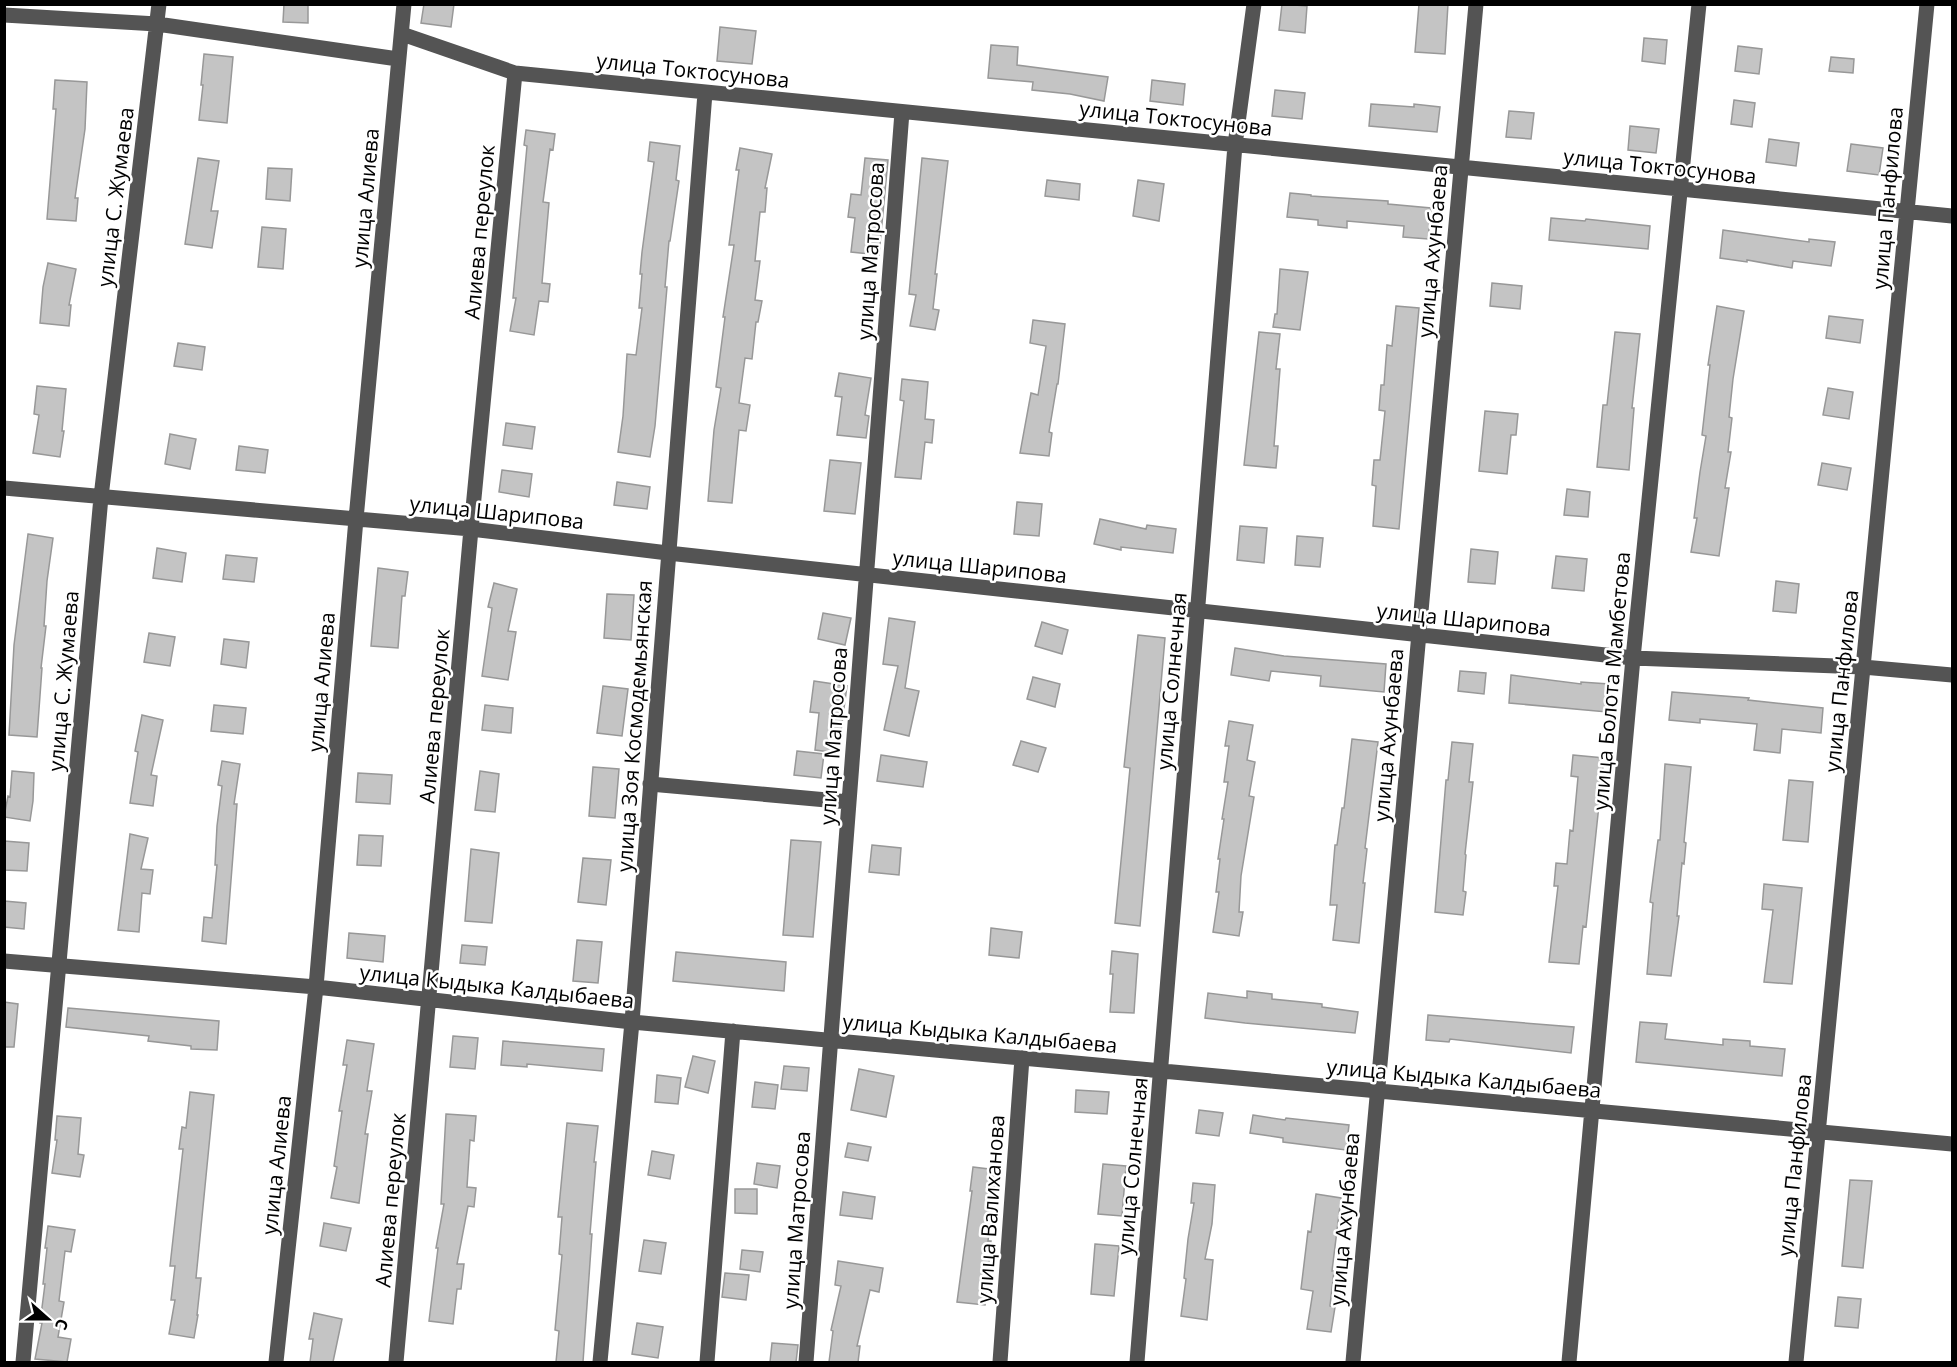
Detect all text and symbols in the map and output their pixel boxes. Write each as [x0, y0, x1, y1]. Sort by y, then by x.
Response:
street label: улица Токтосунова [595, 46, 791, 94]
street label: улица Токтосунова [1078, 94, 1274, 142]
street label: улица С. Жумаева [90, 105, 140, 289]
street label: улица Панфилова [1865, 106, 1909, 290]
street label: улица Алиева [345, 127, 385, 269]
street label: улица Токтосунова [1562, 142, 1758, 190]
street label: Алиева переулок [457, 143, 501, 320]
street label: улица Матросова [850, 161, 890, 341]
street label: улица Ахунбаева [1410, 163, 1454, 339]
street label: улица Шарипова [408, 489, 586, 535]
street label: улица Шарипова [891, 543, 1069, 589]
street label: улица Болота Мамбетова [1586, 550, 1636, 812]
street label: улица Зоя Космодемьянская [610, 579, 658, 873]
street label: улица Панфилова [1818, 588, 1864, 774]
street label: улица С. Жумаева [41, 590, 85, 772]
street label: улица Солнечная [1149, 591, 1193, 771]
street label: улица Шарипова [1375, 596, 1553, 642]
street label: улица Алиева [301, 611, 341, 753]
street label: Алиева переулок [412, 627, 456, 804]
street label: улица Матросова [813, 646, 853, 826]
street label: улица Ахунбаева [1366, 647, 1410, 823]
street label: улица Кыдыка Калдыбаева [358, 958, 636, 1014]
street label: улица Кыдыка Калдыбаева [841, 1007, 1119, 1059]
street label: улица Кыдыка Калдыбаева [1325, 1052, 1603, 1104]
street label: улица Панфилова [1771, 1072, 1817, 1258]
street label: улица Солнечная [1110, 1076, 1154, 1256]
street label: улица Алиева [255, 1094, 297, 1236]
street label: Алиева переулок [368, 1111, 412, 1288]
street label: улица Валиханова [969, 1114, 1011, 1304]
street label: улица Матросова [776, 1130, 816, 1310]
street label: улица Ахунбаева [1322, 1131, 1366, 1307]
north arrow [18, 1289, 78, 1349]
text: С [50, 1316, 74, 1333]

